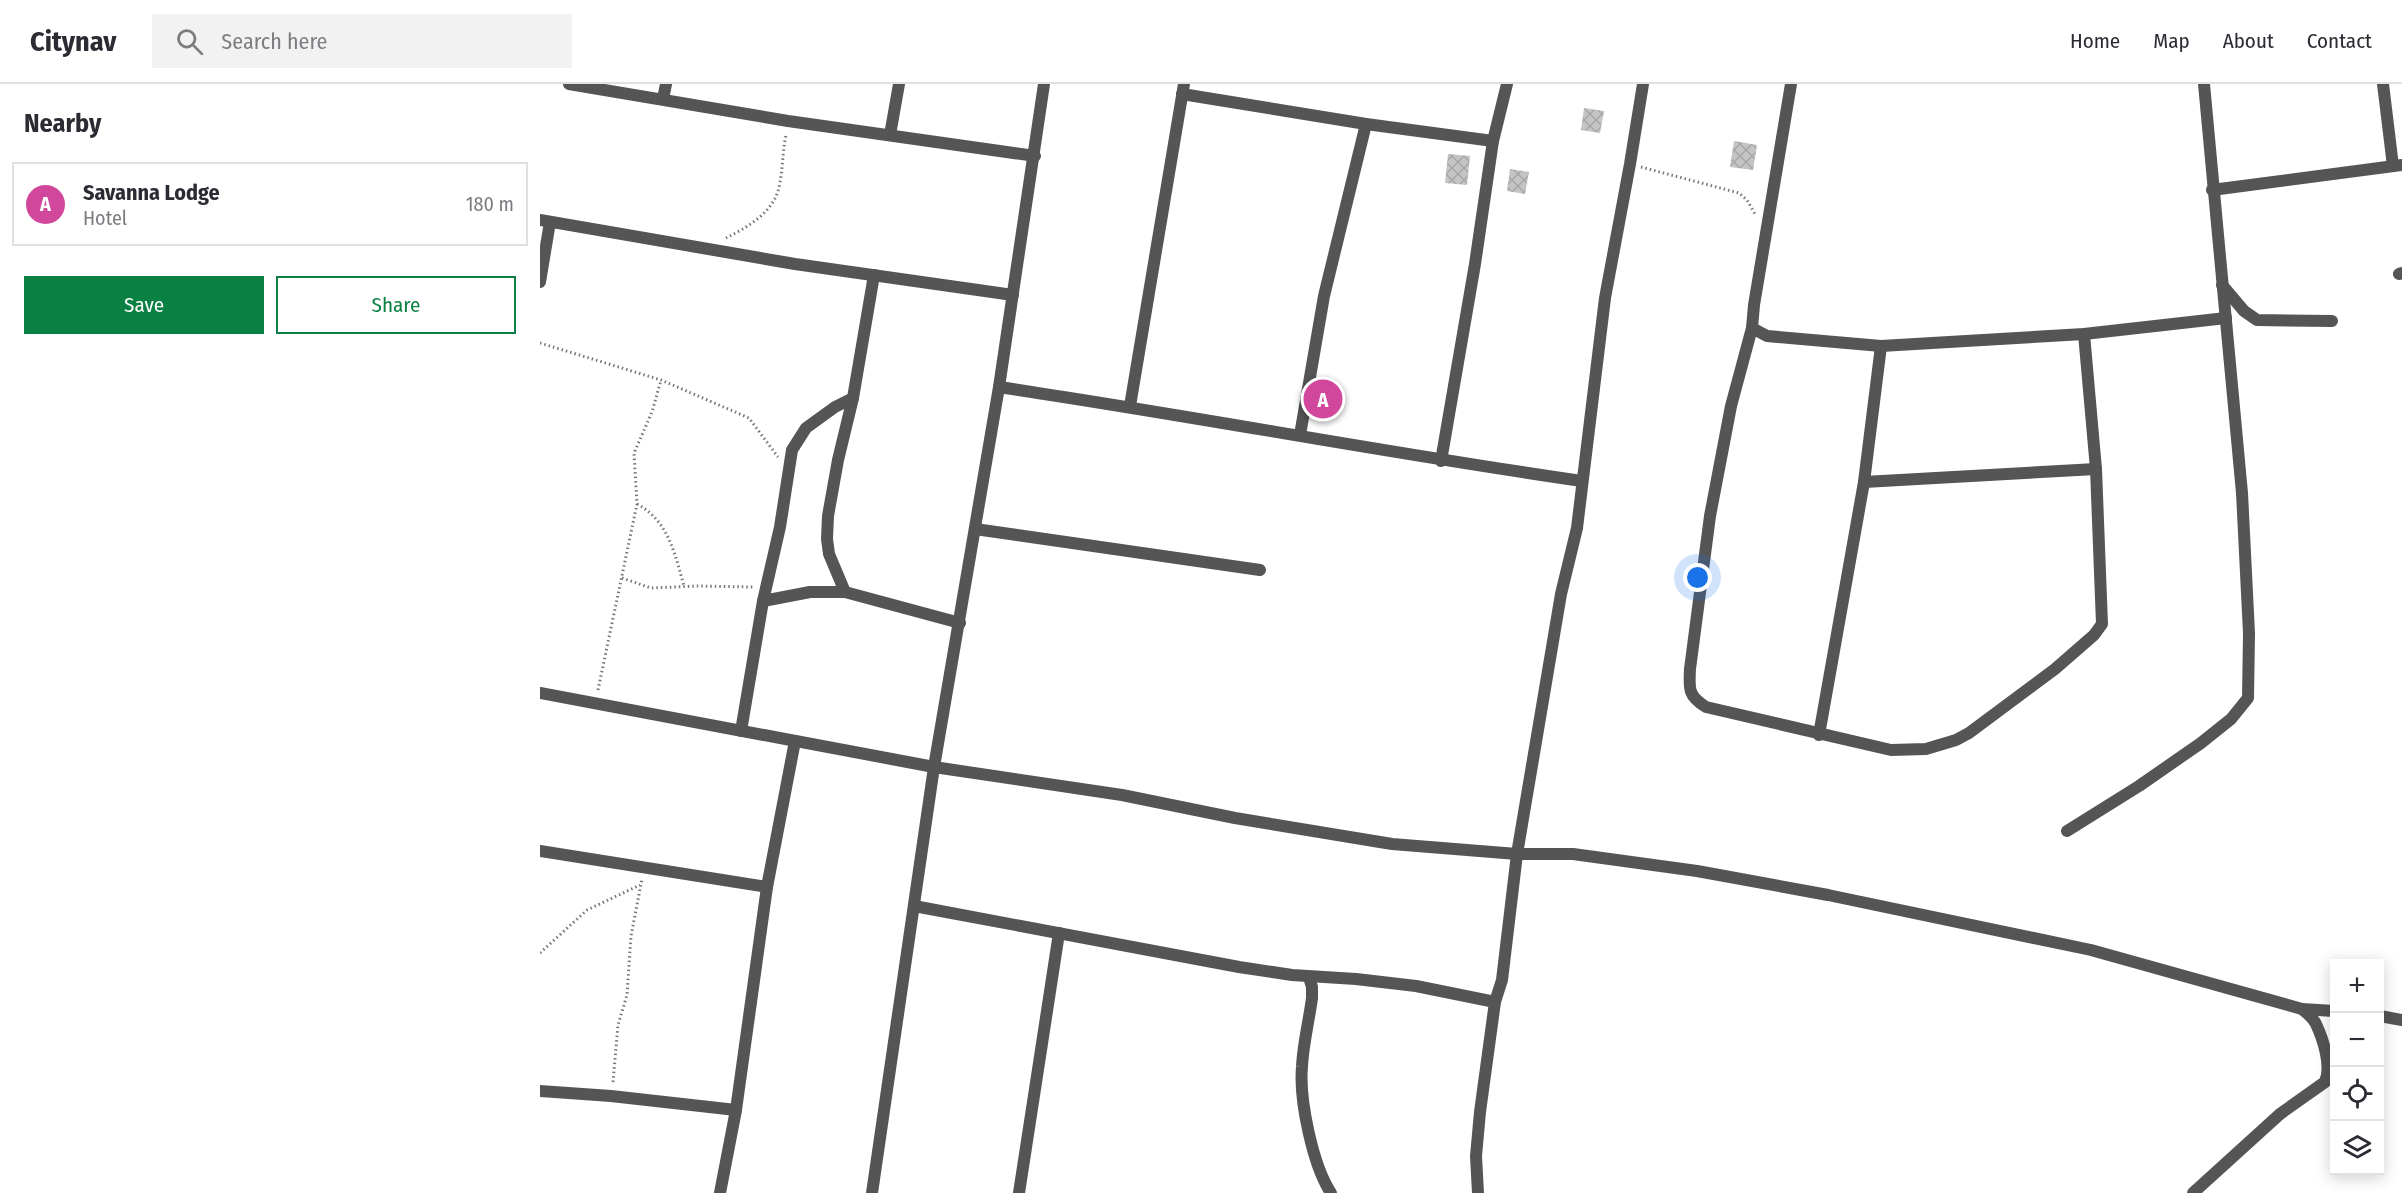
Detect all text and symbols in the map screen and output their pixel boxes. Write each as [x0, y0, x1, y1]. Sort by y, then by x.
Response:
search box [152, 14, 572, 68]
text: Citynav [30, 25, 116, 58]
icon: search [173, 25, 206, 58]
text: Search here [221, 28, 327, 55]
text: Home [2070, 28, 2120, 54]
text: Map [2153, 28, 2190, 54]
text: About [2223, 28, 2274, 54]
text: Contact [2307, 28, 2372, 54]
text: Nearby [24, 108, 101, 139]
text: Savanna Lodge [83, 179, 220, 206]
text: A [40, 192, 51, 216]
text: 180 m [466, 192, 514, 216]
text: Hotel [83, 206, 127, 230]
button: Save [24, 276, 264, 334]
button: Share [276, 276, 516, 334]
pin: A [1304, 376, 1342, 422]
your location [1683, 563, 1712, 592]
map controls [2330, 959, 2384, 1175]
button: + [2330, 959, 2384, 1013]
button: − [2330, 1013, 2384, 1067]
button: locate [2330, 1067, 2384, 1121]
button: layers [2330, 1121, 2384, 1175]

